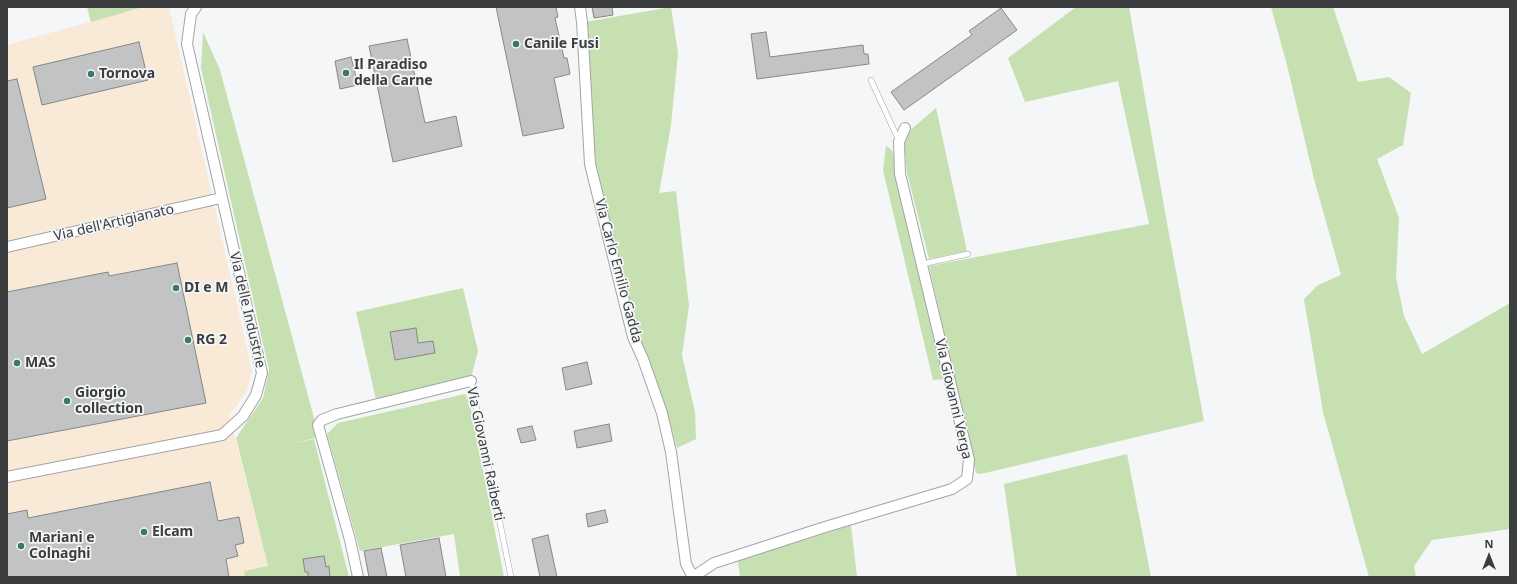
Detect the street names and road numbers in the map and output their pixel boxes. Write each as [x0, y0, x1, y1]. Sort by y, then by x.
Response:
street label: Via Carlo Emilio Gadda [591, 197, 645, 345]
street label: Via dell'Artigianato [52, 201, 176, 245]
street label: Via delle Industrie [225, 250, 269, 370]
street label: Via Giovanni Verga [931, 337, 975, 461]
street label: Via Giovanni Raiberti [463, 386, 507, 522]

